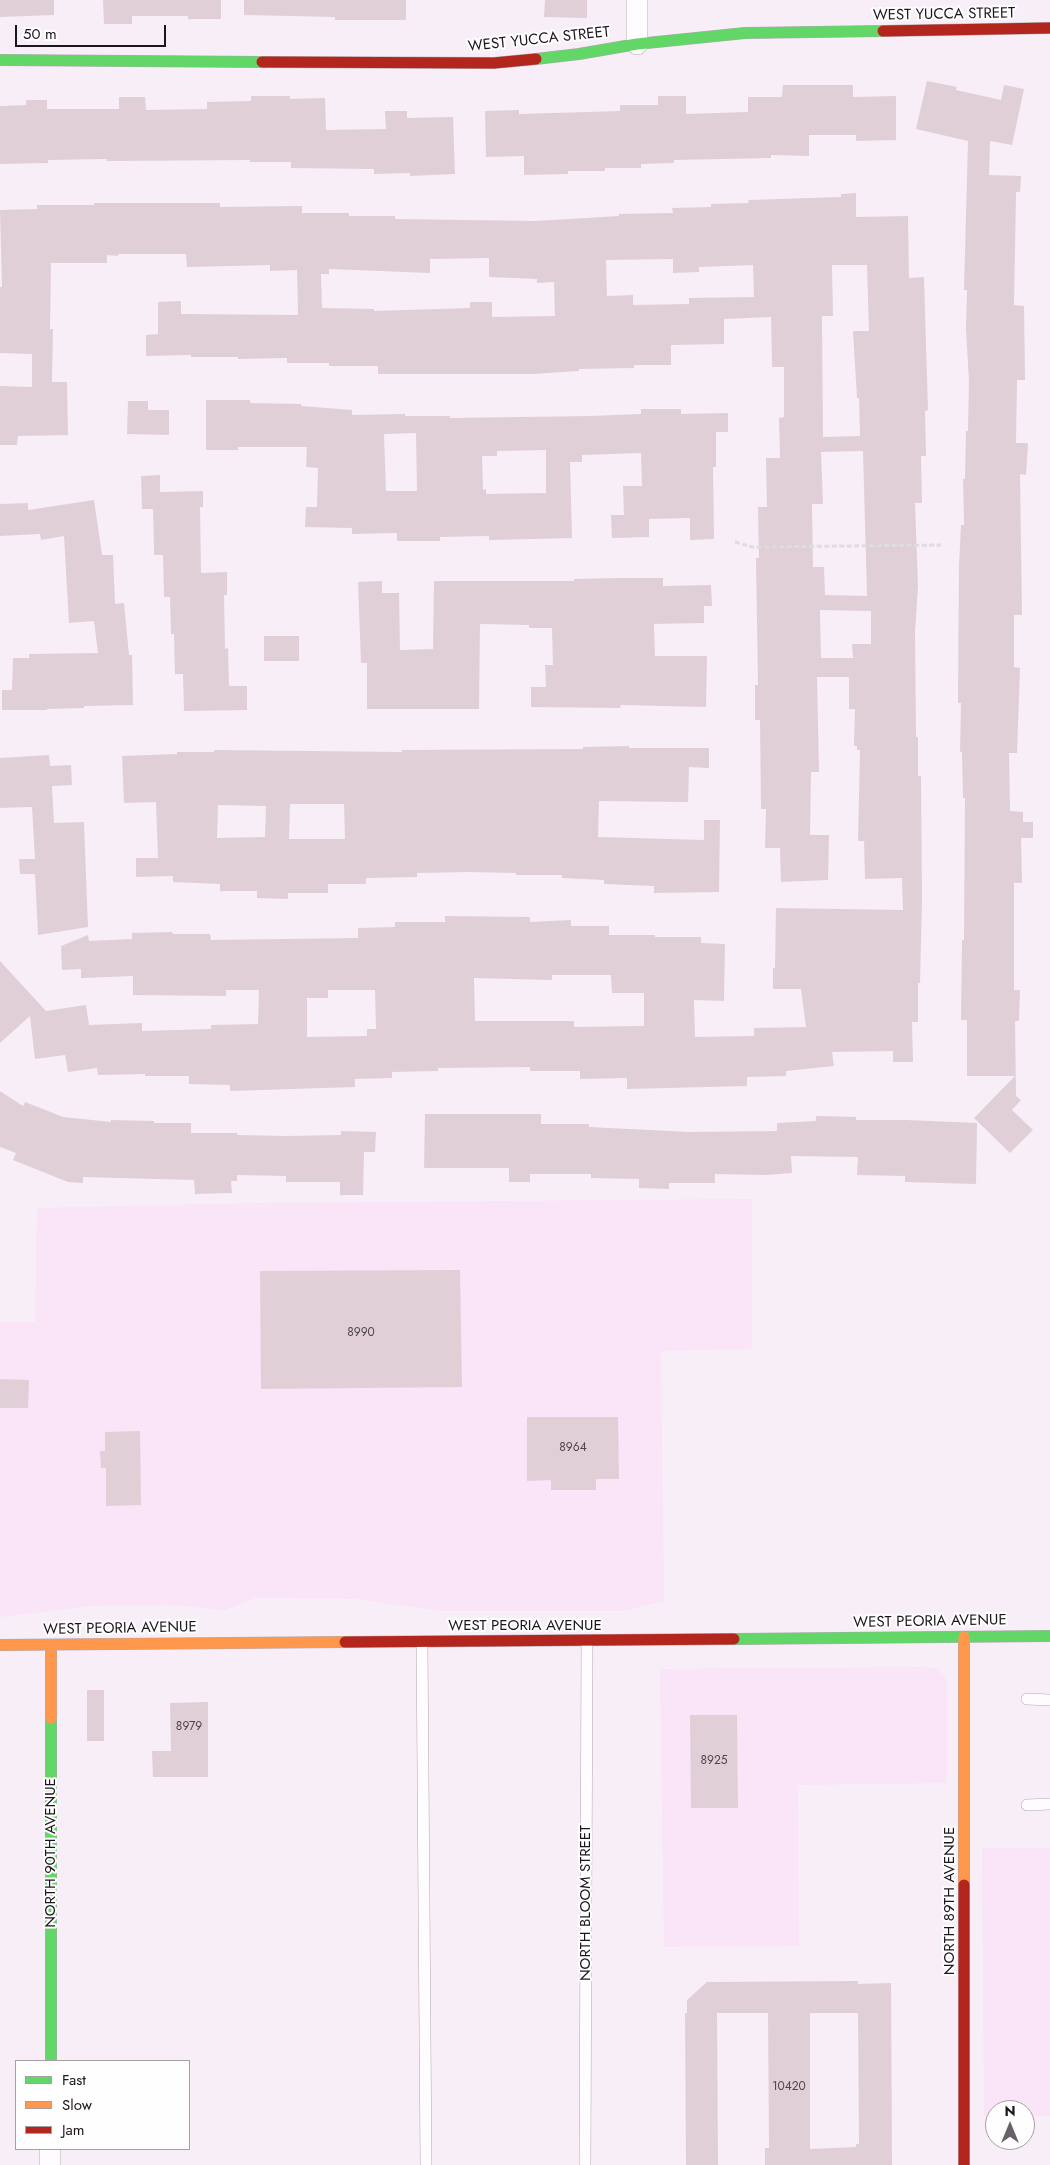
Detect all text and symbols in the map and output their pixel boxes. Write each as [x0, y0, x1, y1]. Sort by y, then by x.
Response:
street label: WEST YUCCA STREET [873, 5, 1015, 25]
scale bar [18, 15, 169, 47]
text: 50 m [23, 23, 57, 45]
street label: WEST YUCCA STREET [467, 24, 611, 56]
house number: 8990 [347, 1326, 375, 1340]
house number: 8964 [559, 1441, 587, 1455]
street label: WEST PEORIA AVENUE [853, 1612, 1007, 1632]
street label: WEST PEORIA AVENUE [448, 1617, 602, 1635]
street label: WEST PEORIA AVENUE [43, 1619, 197, 1639]
house number: 8979 [176, 1720, 202, 1734]
house number: 8925 [700, 1754, 728, 1768]
street label: NORTH 90TH AVENUE [42, 1778, 60, 1928]
street label: NORTH BLOOM STREET [577, 1825, 595, 1981]
street label: NORTH 89TH AVENUE [941, 1827, 959, 1975]
legend [15, 2060, 190, 2150]
text: Fast [62, 2069, 86, 2091]
house number: 10420 [772, 2080, 806, 2094]
text: Slow [62, 2094, 92, 2116]
north arrow [985, 2100, 1035, 2150]
text: N [1004, 2101, 1016, 2121]
text: Jam [62, 2119, 85, 2141]

